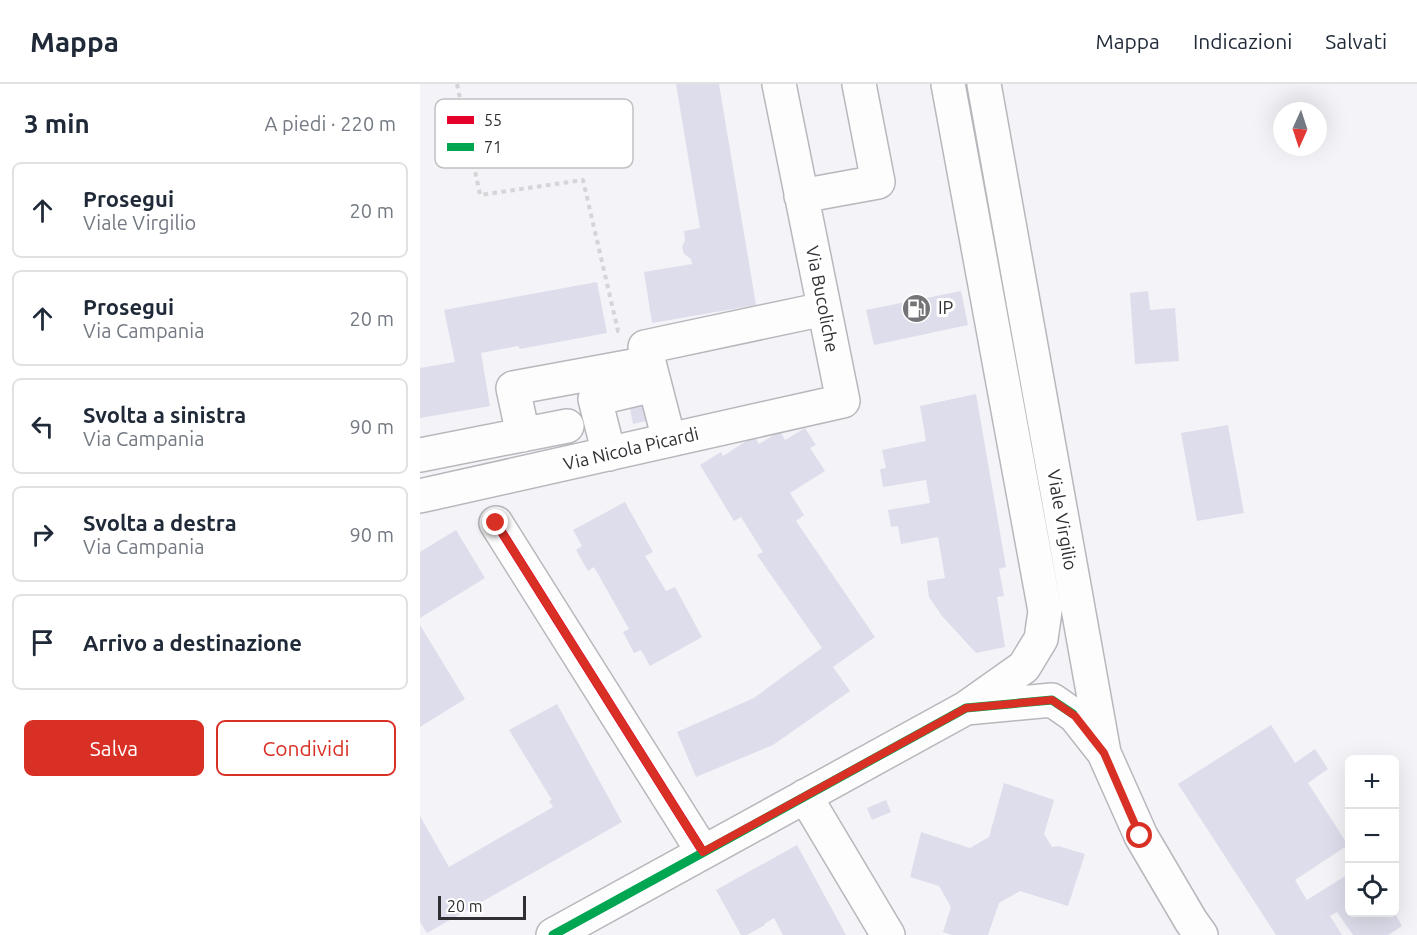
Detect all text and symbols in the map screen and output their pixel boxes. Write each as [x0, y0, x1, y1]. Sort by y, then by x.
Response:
text: Mappa [30, 26, 119, 57]
text: Mappa [1095, 29, 1160, 53]
text: Indicazioni [1193, 29, 1292, 53]
text: Salvati [1325, 29, 1387, 53]
legend [435, 99, 633, 168]
north arrow [1273, 102, 1327, 156]
text: 3 min [24, 109, 90, 138]
text: 55 [484, 111, 502, 129]
text: A piedi · 220 m [265, 112, 396, 135]
text: 71 [484, 138, 502, 156]
text: Prosegui [83, 186, 174, 211]
icon: ahead [26, 194, 59, 227]
text: 20 m [350, 199, 394, 222]
text: Viale Virgilio [83, 211, 196, 234]
street label: Via Bucoliche [803, 244, 843, 354]
fuel station icon: IP [901, 292, 933, 324]
text: Prosegui [83, 294, 174, 319]
place label: IP [938, 297, 954, 317]
icon: ahead [26, 302, 59, 335]
text: 20 m [350, 307, 394, 330]
text: Via Campania [83, 319, 204, 342]
text: Svolta a sinistra [83, 402, 246, 427]
icon: left [26, 410, 59, 443]
text: 90 m [350, 415, 394, 438]
street label: Via Nicola Picardi [561, 423, 700, 473]
text: Via Campania [83, 427, 204, 450]
street label: Viale Virgilio [1044, 468, 1082, 572]
route end [482, 509, 508, 535]
text: Svolta a destra [83, 510, 237, 535]
icon: right [26, 518, 59, 551]
text: 90 m [350, 523, 394, 546]
text: Via Campania [83, 535, 204, 558]
icon: arrive [26, 626, 59, 659]
text: Arrivo a destinazione [83, 630, 302, 655]
button: Salva [24, 720, 204, 776]
button: Condividi [216, 720, 396, 776]
map controls [1345, 755, 1399, 917]
button: + [1345, 755, 1399, 809]
button: − [1345, 809, 1399, 863]
route start [1126, 822, 1152, 848]
button: locate [1345, 863, 1399, 917]
scale bar [438, 893, 526, 920]
text: 20 m [447, 897, 483, 915]

